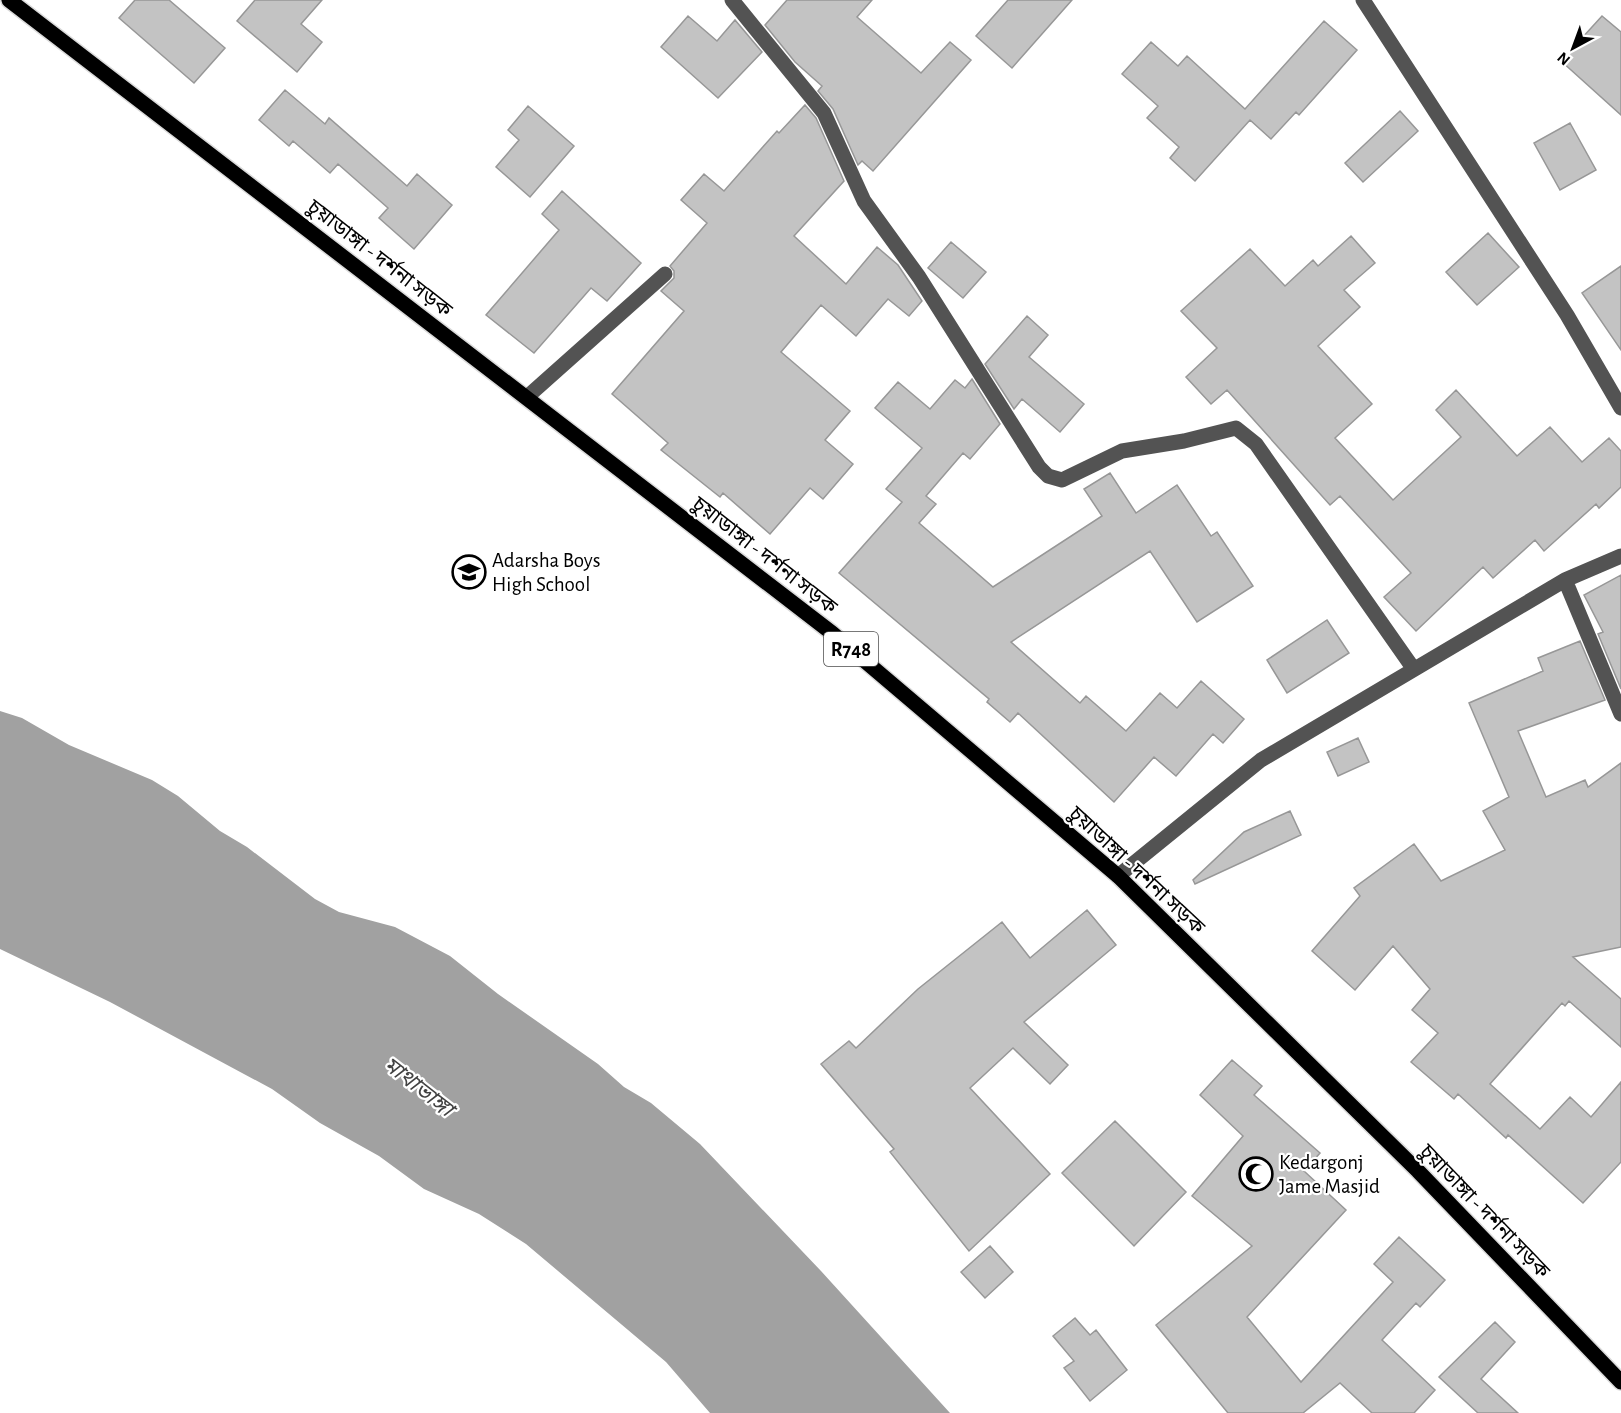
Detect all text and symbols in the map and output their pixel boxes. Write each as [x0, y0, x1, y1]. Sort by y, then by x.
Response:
north arrow [1543, 18, 1603, 78]
text: N [1554, 49, 1573, 68]
street label: চুয়াডাঙ্গা - দর্শনা সড়ক [301, 193, 458, 324]
street label: চুয়াডাঙ্গা - দর্শনা সড়ক [686, 490, 843, 621]
place label: Adarsha Boys High School [492, 550, 601, 595]
school or university icon: Adarsha Boys High School [451, 554, 487, 590]
road number: R748 [824, 632, 878, 666]
street label: চুয়াডাঙ্গা - দর্শনা সড়ক [1063, 800, 1211, 941]
water label: মাথাভাঙ্গা [379, 1053, 461, 1123]
street label: চুয়াডাঙ্গা - দর্শনা সড়ক [1413, 1138, 1556, 1285]
place label: Kedargonj Jame Masjid [1279, 1152, 1380, 1197]
mosque icon: Kedargonj Jame Masjid [1238, 1156, 1274, 1192]

